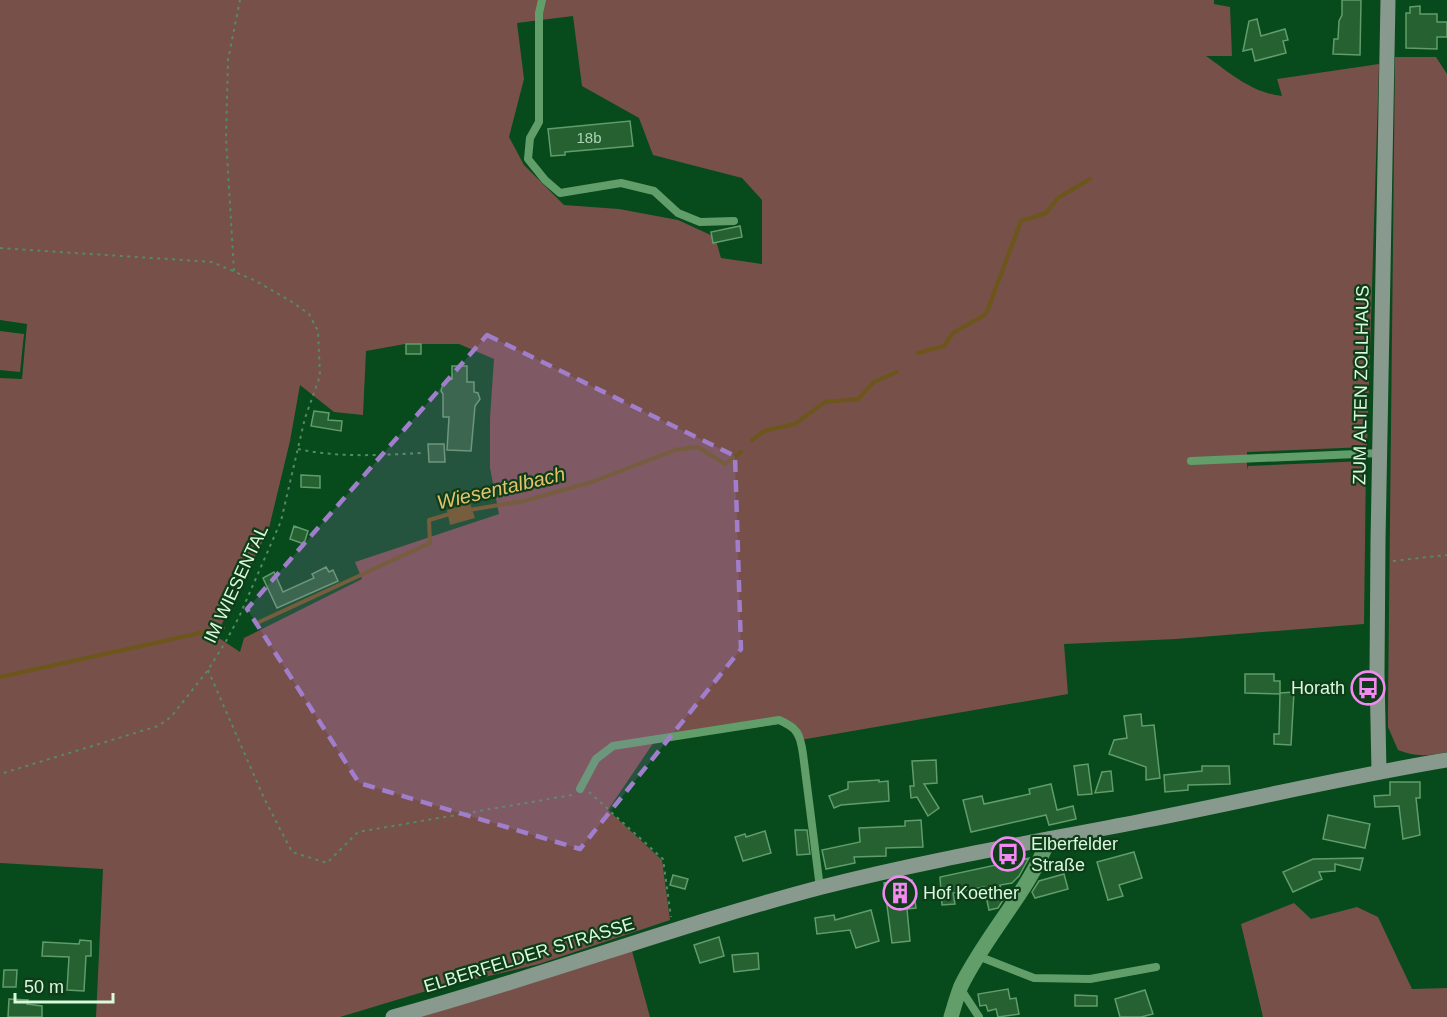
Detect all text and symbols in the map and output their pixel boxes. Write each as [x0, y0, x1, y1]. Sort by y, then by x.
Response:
house number: 18b [576, 129, 602, 146]
street label: ZUM ALTEN ZOLLHAUS [1349, 285, 1373, 485]
water label: Wiesentalbach [435, 463, 567, 513]
street label: IM WIESENTAL [200, 522, 272, 646]
bus stop icon: Horath [1350, 670, 1386, 706]
place label: Horath [1291, 678, 1345, 698]
place label: Elberfelder Straße [1031, 834, 1118, 875]
bus stop icon: Elberfelder Straße [990, 836, 1026, 872]
building icon: Hof Koether [882, 875, 918, 911]
place label: Hof Koether [923, 883, 1019, 903]
street label: ELBERFELDER STRASSE [421, 913, 637, 997]
scale bar [15, 966, 112, 1004]
text: 50 m [24, 977, 64, 997]

